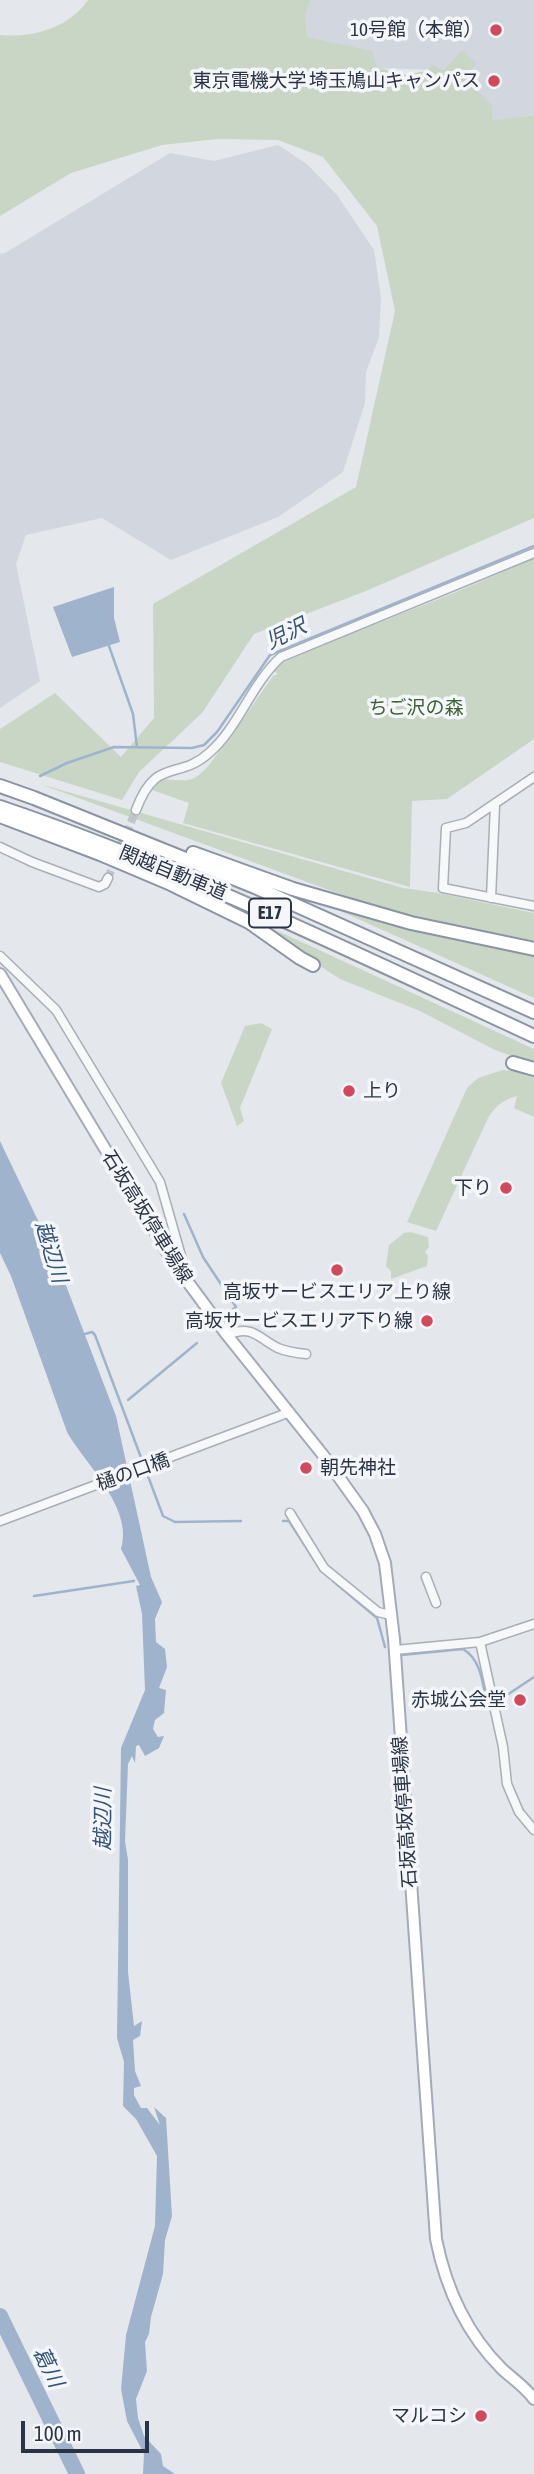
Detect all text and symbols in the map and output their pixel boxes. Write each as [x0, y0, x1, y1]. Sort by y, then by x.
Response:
place label: 10号館（本館） [350, 19, 482, 41]
marker: 10号館（本館） [488, 22, 504, 38]
place label: 東京電機大学 埼玉鳩山キャンパス [192, 70, 480, 92]
marker: 東京電機大学 埼玉鳩山キャンパス [486, 73, 502, 89]
water label: 児沢 [262, 613, 310, 655]
park label: ちご沢の森 [369, 697, 463, 719]
street label: 関越自動車道 [116, 841, 230, 905]
road number: E17 [249, 898, 291, 928]
place label: 上り [363, 1080, 401, 1102]
marker: 上り [341, 1083, 357, 1099]
street label: 石坂高坂停車場線 [97, 1147, 197, 1287]
place label: 下り [454, 1177, 492, 1199]
marker: 下り [498, 1180, 514, 1196]
water label: 越辺川 [30, 1218, 72, 1286]
marker: 高坂サービスエリア上り線 [329, 1262, 345, 1278]
place label: 高坂サービスエリア上り線 [223, 1281, 451, 1303]
place label: 高坂サービスエリア下り線 [185, 1310, 413, 1332]
marker: 高坂サービスエリア下り線 [419, 1313, 435, 1329]
street label: 樋の口橋 [93, 1448, 173, 1496]
place label: 朝先神社 [320, 1457, 396, 1479]
marker: 朝先神社 [298, 1460, 314, 1476]
place label: 赤城公会堂 [411, 1689, 506, 1711]
marker: 赤城公会堂 [512, 1692, 528, 1708]
street label: 石坂高坂停車場線 [388, 1735, 422, 1889]
water label: 越辺川 [90, 1788, 116, 1850]
water label: 葛川 [27, 2343, 69, 2391]
place label: マルコシ [391, 2405, 467, 2427]
scale bar [24, 2408, 152, 2452]
marker: マルコシ [473, 2408, 489, 2424]
text: 100 m [34, 2421, 82, 2445]

